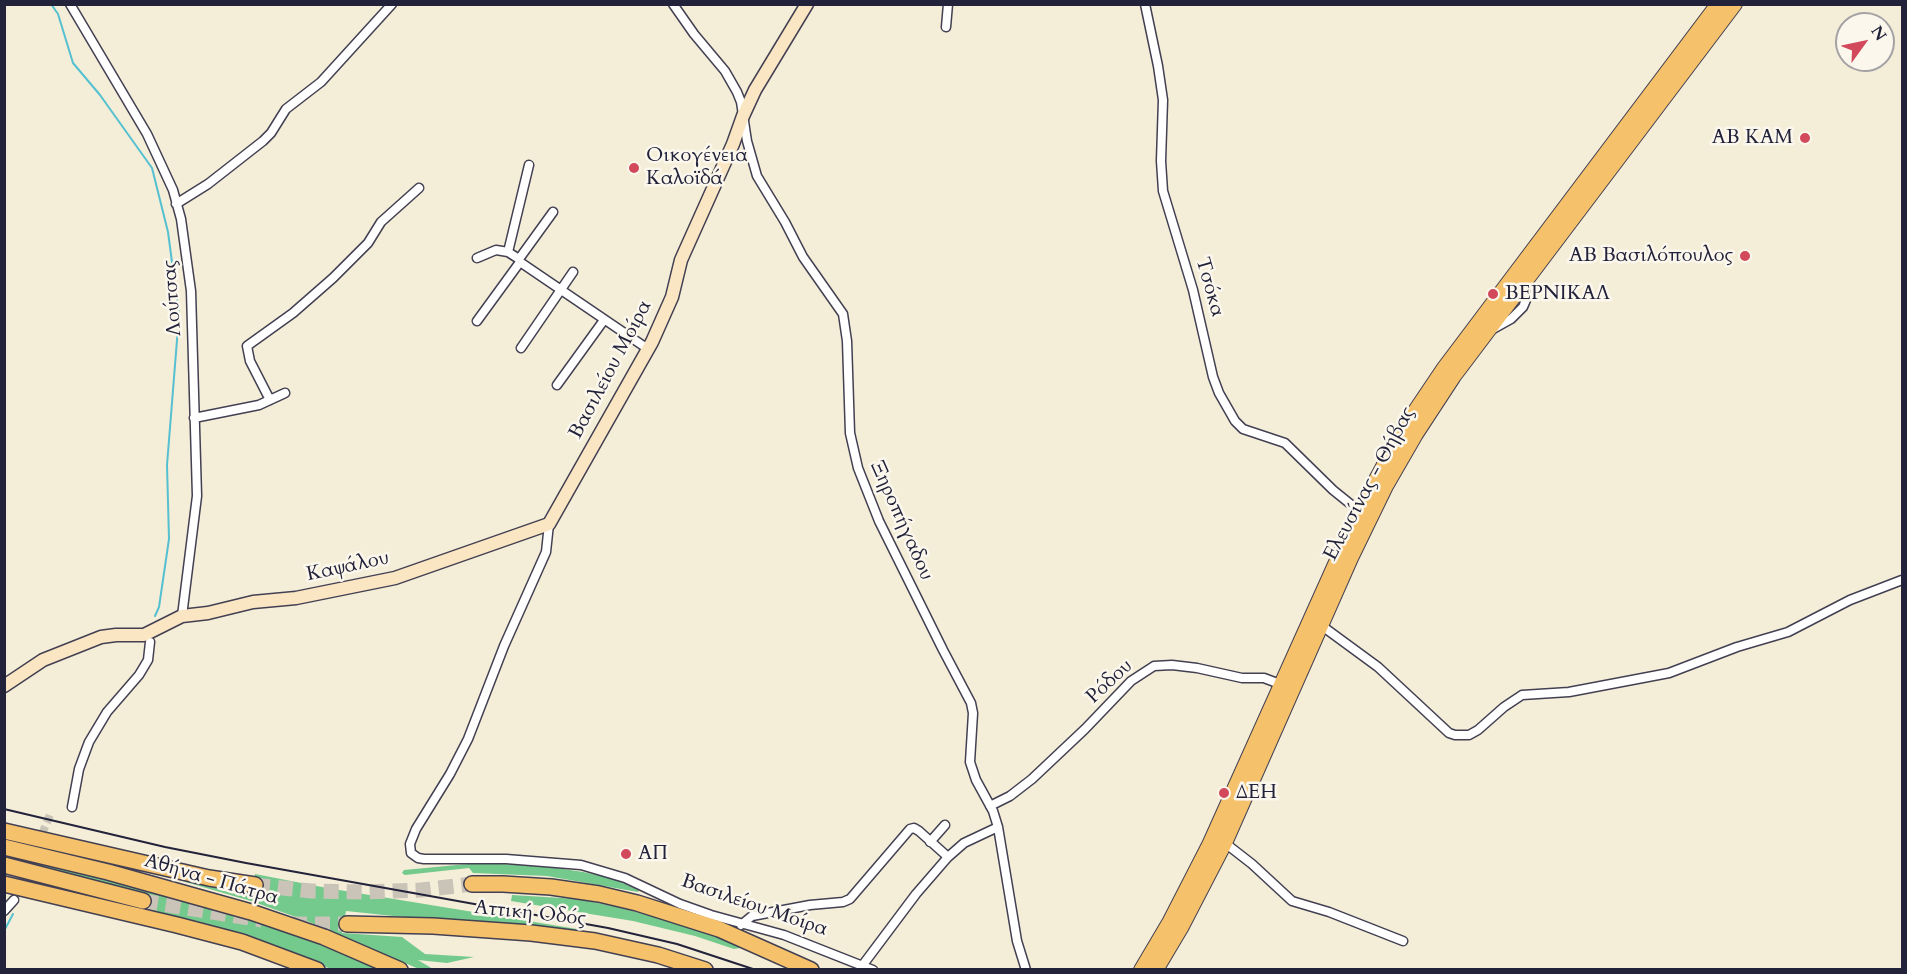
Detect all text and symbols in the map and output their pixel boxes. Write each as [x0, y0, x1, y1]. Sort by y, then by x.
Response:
north arrow [1835, 12, 1895, 72]
text: N [1865, 21, 1891, 45]
place label: ΑΒ ΚΑΜ [1712, 126, 1793, 150]
marker: ΑΒ ΚΑΜ [1798, 131, 1812, 145]
place label: Οικογένεια Καλοϊδά [646, 144, 747, 191]
marker: Οικογένεια Καλοϊδά [627, 161, 641, 175]
place label: ΑΒ Βασιλόπουλος [1569, 244, 1733, 268]
marker: ΑΒ Βασιλόπουλος [1738, 249, 1752, 263]
street label: Τσόκα [1189, 255, 1229, 319]
street label: Λούτσας [158, 259, 188, 337]
place label: ΒΕΡΝΙΚΑΛ [1505, 282, 1610, 306]
marker: ΒΕΡΝΙΚΑΛ [1486, 287, 1500, 301]
street label: Βασιλείου Μοίρα [564, 297, 658, 443]
street label: Ελευσίνας - Θήβας [1319, 403, 1421, 565]
street label: Ξηροπήγαδου [864, 458, 938, 584]
street label: Καψάλου [305, 547, 391, 587]
street label: Ρόδου [1082, 655, 1138, 709]
place label: ΔΕΗ [1236, 781, 1277, 805]
marker: ΔΕΗ [1217, 786, 1231, 800]
place label: ΑΠ [638, 842, 668, 866]
marker: ΑΠ [619, 847, 633, 861]
street label: Αθήνα - Πάτρα [141, 849, 281, 911]
street label: Βασιλείου Μοίρα [678, 870, 830, 942]
street label: Αττική Οδός [473, 896, 587, 932]

